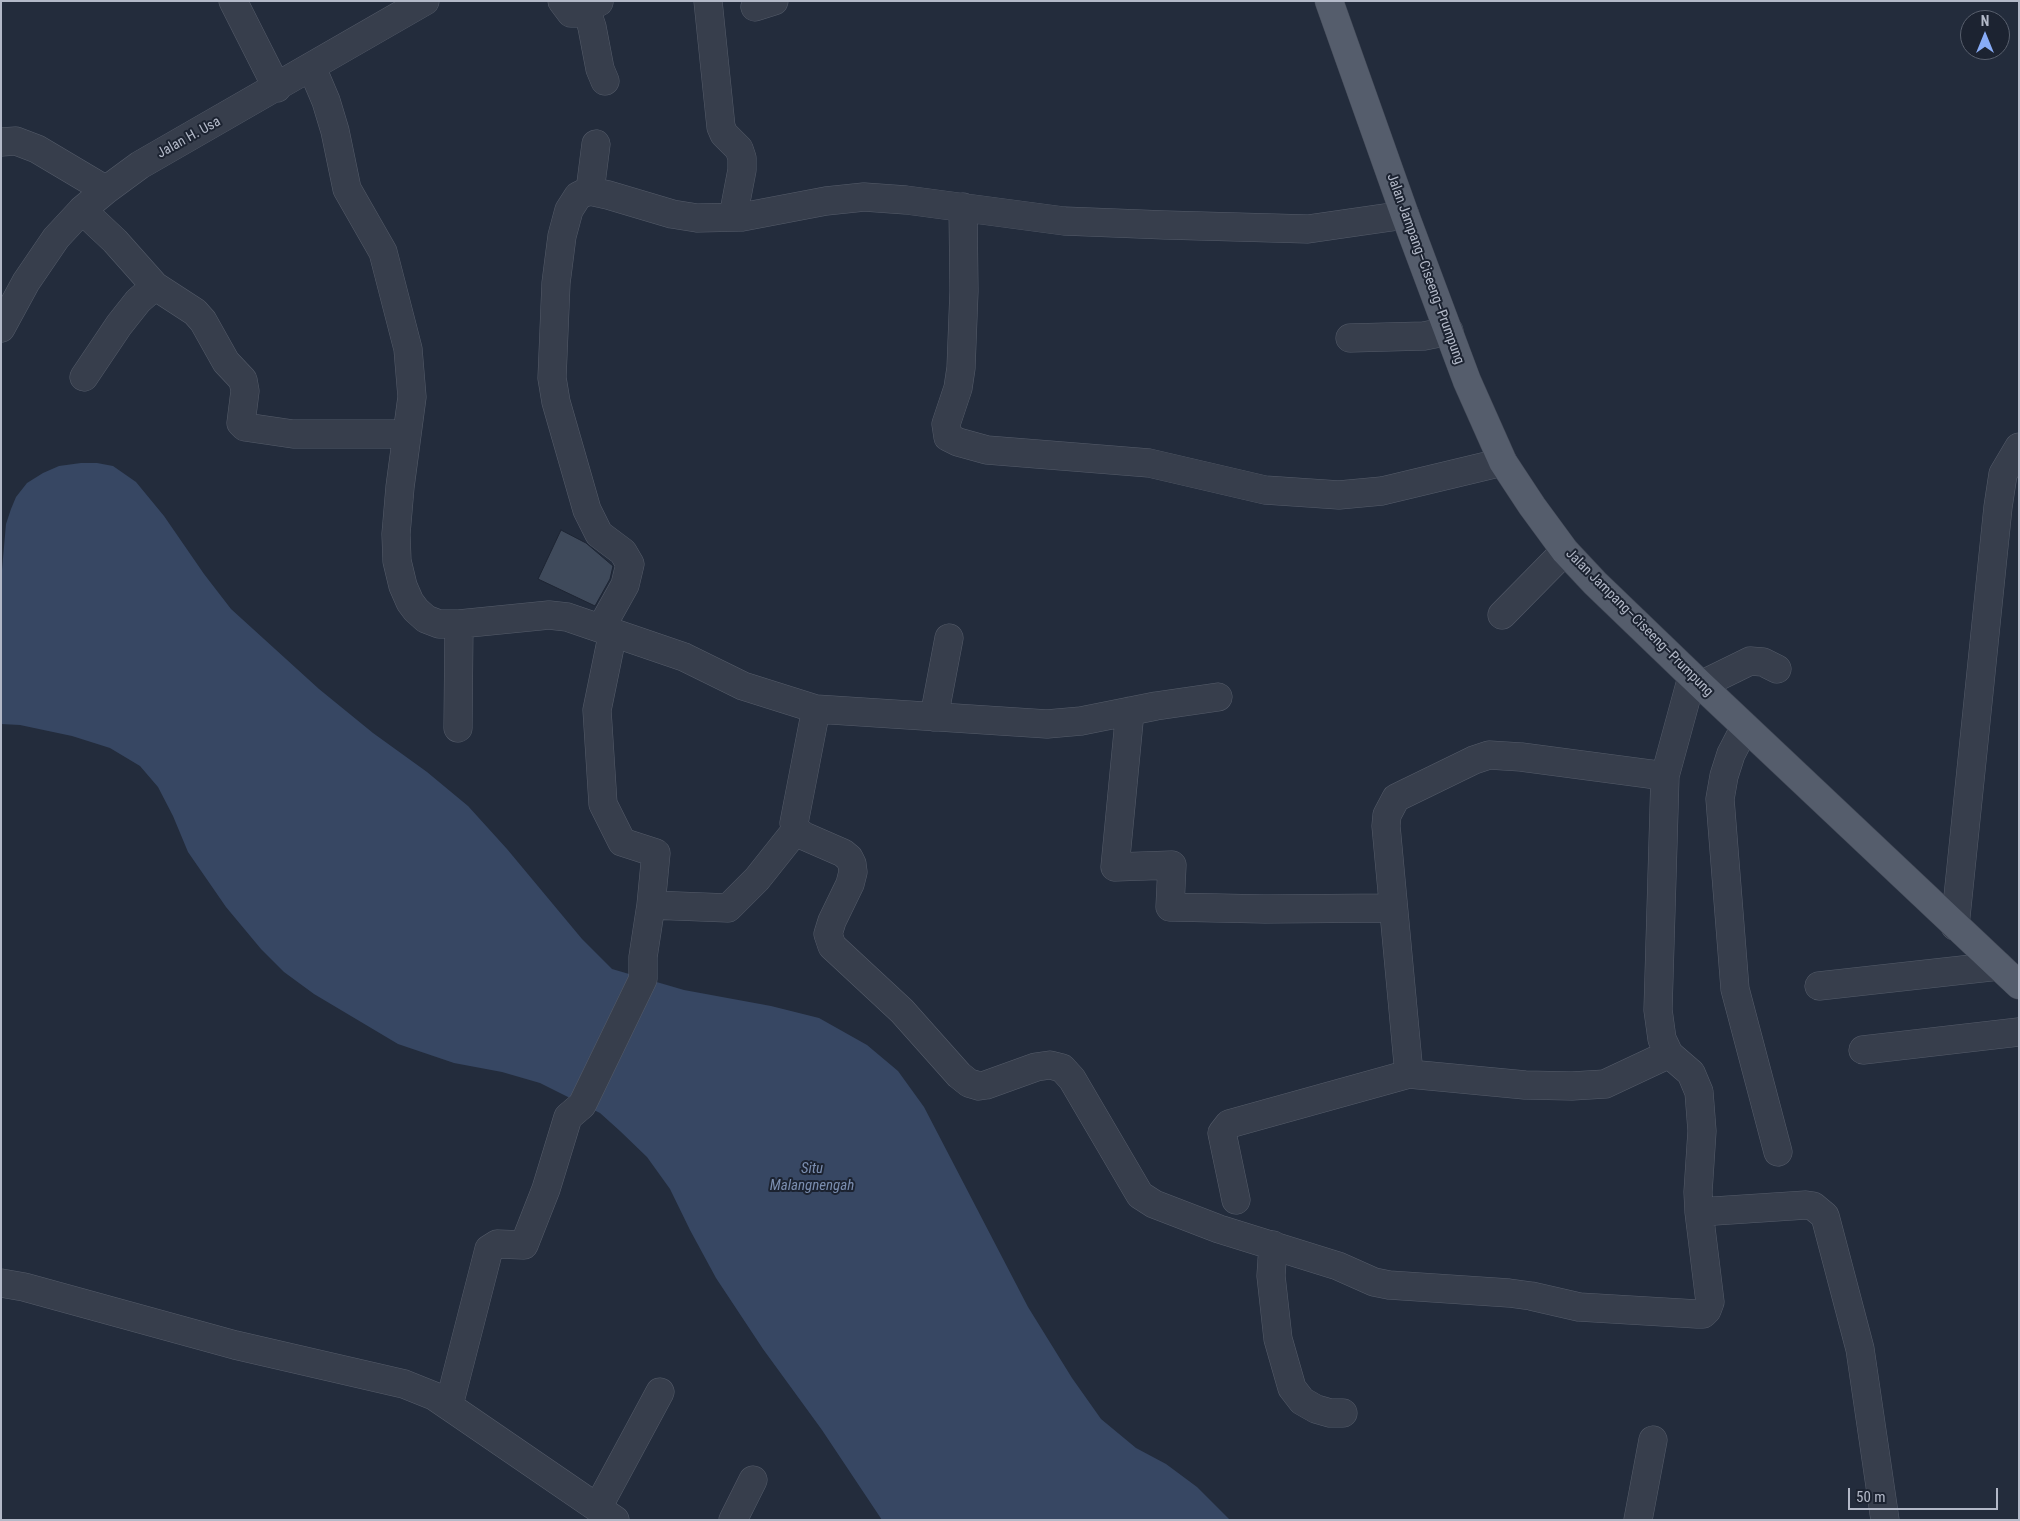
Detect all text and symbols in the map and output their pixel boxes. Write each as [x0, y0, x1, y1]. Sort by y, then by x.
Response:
north arrow [1960, 10, 2010, 60]
text: N [1981, 13, 1989, 29]
street label: Jalan H. Usa [154, 114, 224, 162]
street label: Jalan Jampang–Ciseeng–Prumpung [1383, 171, 1467, 367]
street label: Jalan Jampang–Ciseeng–Prumpung [1562, 546, 1716, 700]
water label: Situ Malangnengah [770, 1160, 854, 1195]
scale bar [1850, 1478, 2000, 1510]
text: 50 m [1856, 1488, 1886, 1506]

